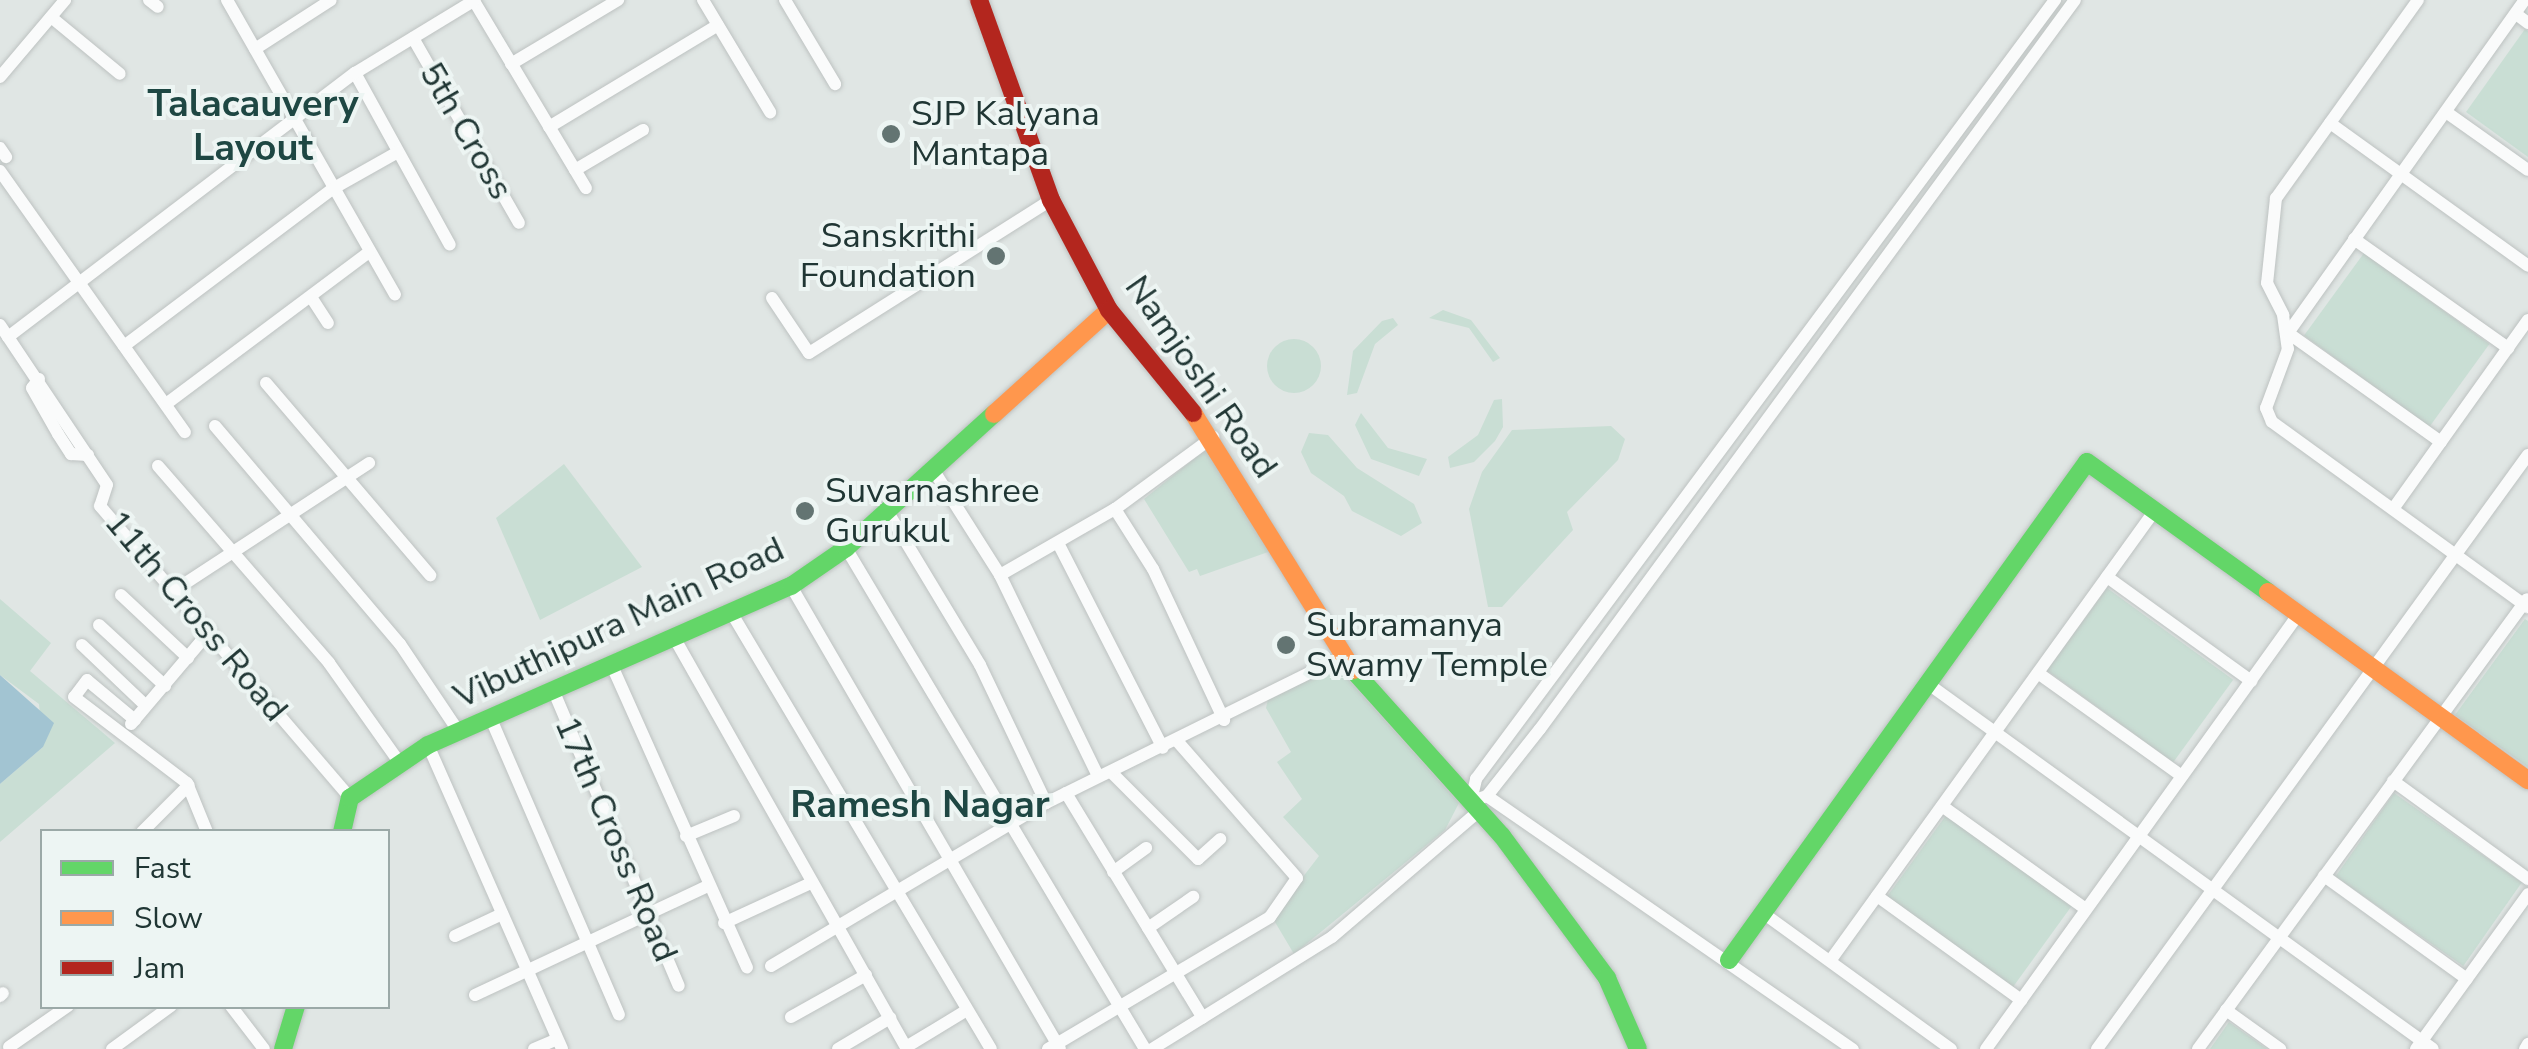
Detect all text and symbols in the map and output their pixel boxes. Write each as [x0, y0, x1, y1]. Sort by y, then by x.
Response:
street label: 5th Cross [410, 55, 522, 207]
district label: Talacauvery Layout [147, 81, 359, 170]
place label: SJP Kalyana Mantapa [911, 93, 1100, 175]
marker: SJP Kalyana Mantapa [880, 123, 902, 145]
place label: Sanskrithi Foundation [800, 215, 976, 297]
marker: Sanskrithi Foundation [985, 245, 1007, 267]
street label: Namjoshi Road [1116, 268, 1286, 486]
place label: Suvarnashree Gurukul [825, 470, 1040, 552]
marker: Suvarnashree Gurukul [794, 500, 816, 522]
street label: 11th Cross Road [96, 502, 296, 730]
street label: Vibuthipura Main Road [447, 528, 791, 718]
place label: Subramanya Swamy Temple [1306, 604, 1548, 686]
marker: Subramanya Swamy Temple [1275, 634, 1297, 656]
street label: 17th Cross Road [545, 710, 687, 968]
district label: Ramesh Nagar [790, 782, 1050, 828]
legend [40, 829, 390, 1009]
text: Fast [134, 848, 191, 889]
text: Slow [134, 898, 203, 939]
text: Jam [134, 948, 185, 989]

